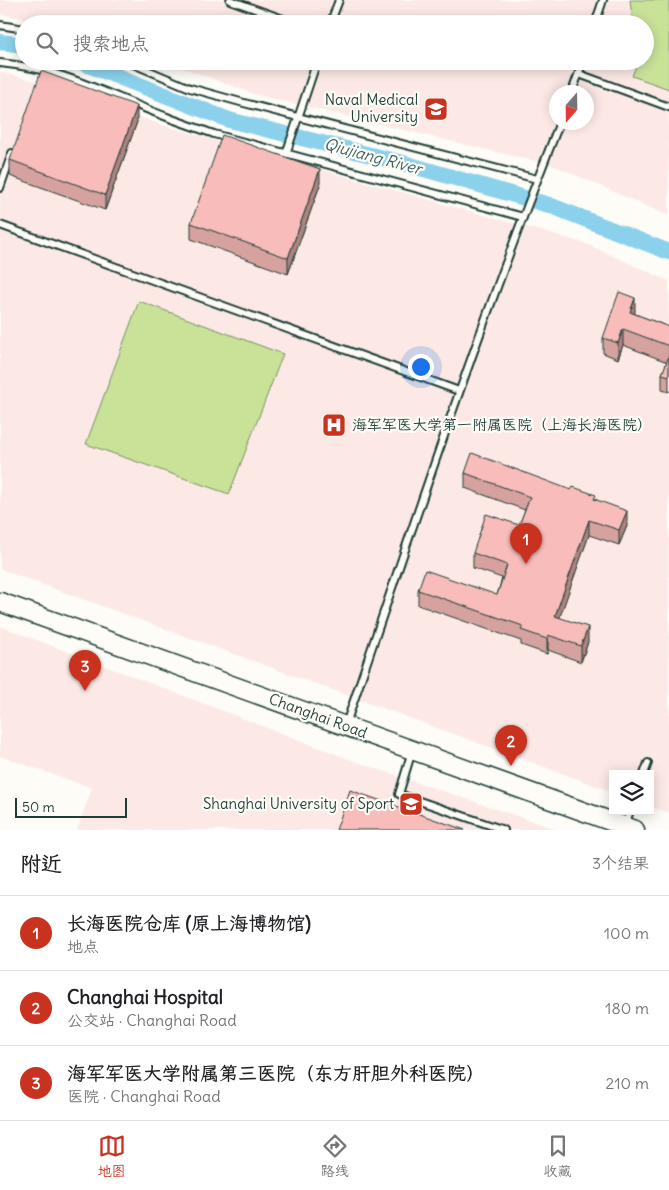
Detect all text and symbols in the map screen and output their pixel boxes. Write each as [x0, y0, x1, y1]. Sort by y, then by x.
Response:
search box [15, 15, 654, 70]
icon: search [33, 29, 61, 57]
text: 搜索地点 [73, 31, 149, 55]
north arrow [549, 85, 594, 130]
place label: Naval Medical University [325, 90, 418, 126]
school or university icon: Naval Medical University [423, 96, 449, 122]
water label: Qiujiang River [322, 133, 426, 179]
your location [408, 354, 434, 380]
hospital icon: 海军军医大学第一附属医院（上海长海医院） [321, 412, 347, 438]
place label: 海军军医大学第一附属医院（上海长海医院） [352, 415, 652, 434]
pin: 1 [510, 523, 542, 564]
pin: 3 [69, 650, 101, 691]
street label: Changhai Road [266, 689, 370, 742]
pin: 2 [495, 725, 527, 766]
map controls [609, 770, 654, 815]
button: layers [609, 770, 654, 815]
school or university icon: Shanghai University of Sport [398, 791, 424, 817]
place label: Shanghai University of Sport [203, 794, 394, 813]
scale bar [15, 795, 128, 818]
text: 50 m [22, 798, 55, 816]
text: 附近 [20, 850, 62, 877]
text: 3个结果 [592, 853, 649, 873]
text: 长海医院仓库 (原上海博物馆) [67, 911, 311, 935]
text: 1 [33, 923, 39, 943]
text: 100 m [604, 923, 649, 943]
text: 地点 [67, 936, 99, 956]
text: Changhai Hospital [67, 985, 223, 1009]
text: 2 [32, 998, 40, 1018]
text: 180 m [605, 998, 649, 1018]
text: 公交站 · Changhai Road [67, 1010, 237, 1030]
text: 海军军医大学附属第三医院（东方肝胆外科医院） [67, 1061, 485, 1085]
text: 3 [31, 1073, 41, 1093]
text: 210 m [606, 1073, 649, 1093]
text: 医院 · Changhai Road [67, 1086, 221, 1106]
tab: 地图 [98, 1132, 126, 1180]
tab: 路线 [321, 1132, 349, 1180]
tab: 收藏 [544, 1132, 572, 1180]

